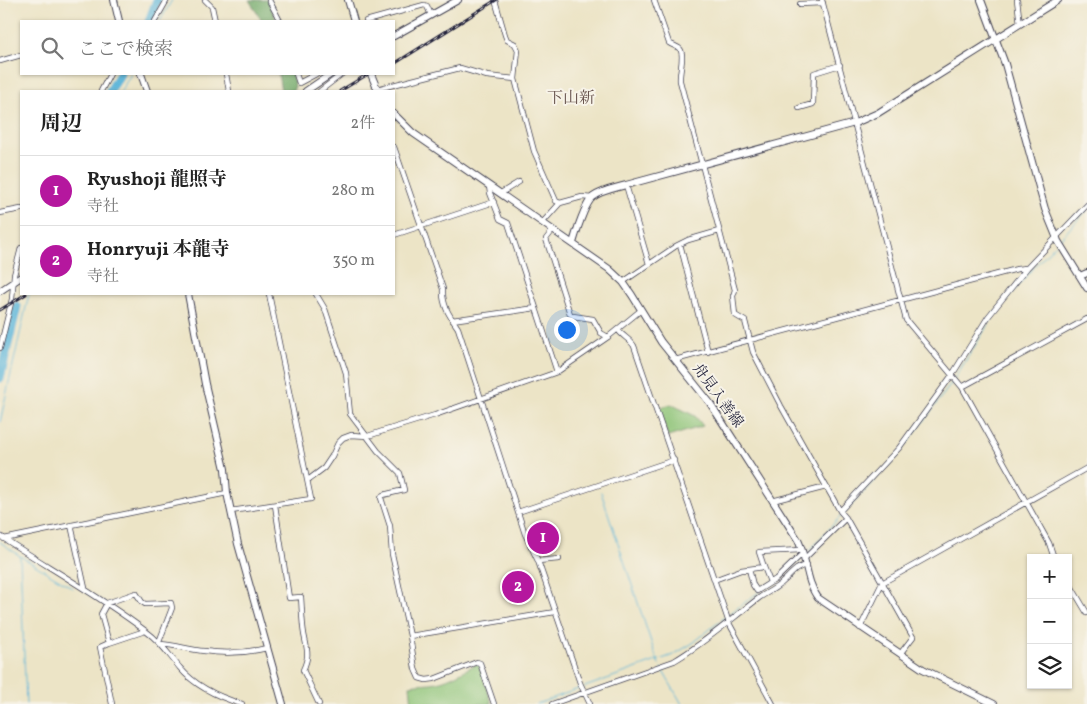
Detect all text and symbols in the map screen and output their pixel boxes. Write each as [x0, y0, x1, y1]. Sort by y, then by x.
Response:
search box [20, 20, 395, 75]
icon: search [38, 34, 66, 62]
text: ここで検索 [78, 37, 173, 63]
district label: 下山新 [547, 88, 595, 110]
text: 周辺 [40, 110, 82, 139]
text: 2件 [350, 113, 375, 135]
text: Ryushoji 龍照寺 [87, 167, 227, 193]
text: 1 [53, 180, 59, 202]
text: 280 m [331, 180, 375, 202]
text: 寺社 [87, 196, 119, 218]
text: Honryuji 本龍寺 [87, 237, 230, 263]
text: 2 [52, 250, 60, 272]
text: 350 m [332, 250, 375, 272]
text: 寺社 [87, 266, 119, 288]
your location [554, 317, 580, 343]
street label: 舟見入善線 [686, 359, 748, 433]
pin: 1 [527, 519, 559, 557]
map controls [1027, 554, 1072, 689]
button: + [1027, 554, 1072, 599]
pin: 2 [502, 568, 534, 606]
button: − [1027, 599, 1072, 644]
button: layers [1027, 644, 1072, 689]

